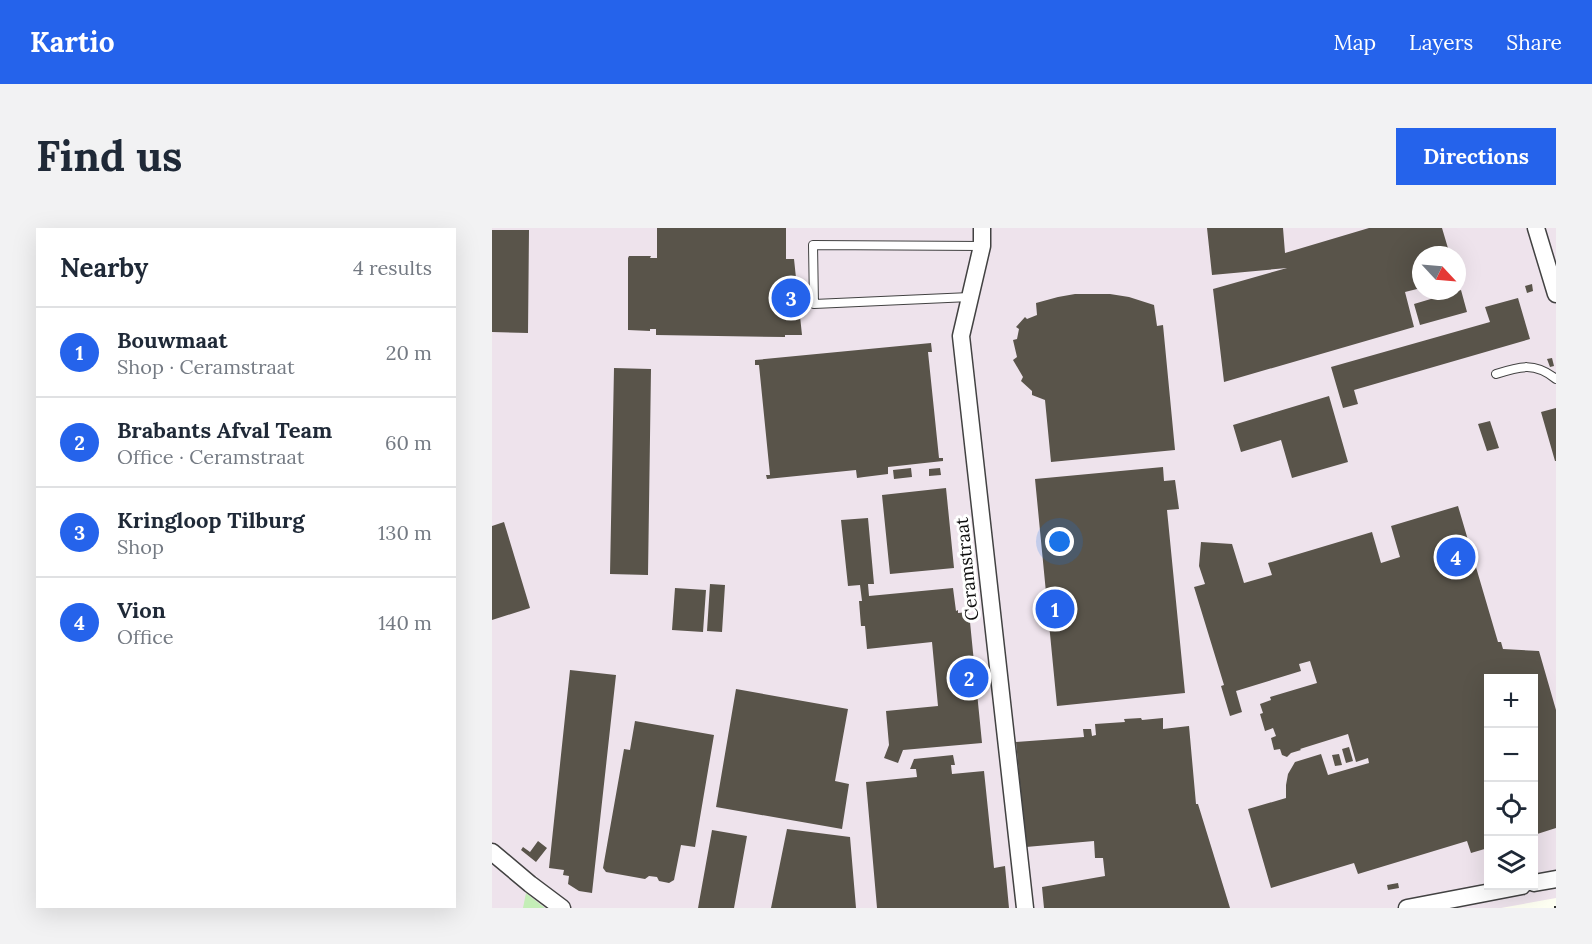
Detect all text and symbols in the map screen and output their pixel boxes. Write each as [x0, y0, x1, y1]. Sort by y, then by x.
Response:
text: Kartio [30, 24, 114, 60]
text: Map [1333, 29, 1376, 56]
text: Layers [1409, 29, 1473, 56]
text: Share [1506, 29, 1562, 56]
button: Directions [1396, 128, 1556, 185]
text: Find us [36, 129, 182, 183]
north arrow [1412, 246, 1466, 300]
text: Nearby [60, 251, 148, 284]
text: 4 results [353, 255, 432, 280]
pin: 3 [772, 276, 810, 320]
text: Bouwmaat [117, 326, 228, 354]
text: 1 [75, 340, 84, 365]
text: 20 m [386, 340, 432, 365]
text: Shop · Ceramstraat [117, 354, 295, 379]
text: Brabants Afval Team [117, 416, 332, 444]
text: 2 [74, 430, 85, 455]
text: 60 m [385, 430, 432, 455]
text: Office · Ceramstraat [117, 444, 305, 469]
text: Kringloop Tilburg [117, 506, 305, 534]
street label: Ceramstraat [950, 516, 983, 622]
text: 3 [74, 520, 85, 545]
text: 130 m [378, 520, 432, 545]
your location [1045, 527, 1074, 556]
text: Shop [117, 534, 164, 559]
pin: 4 [1436, 534, 1476, 580]
pin: 1 [1036, 586, 1074, 632]
text: Vion [117, 596, 166, 624]
text: 4 [74, 610, 85, 635]
text: 140 m [378, 610, 432, 635]
text: Office [117, 624, 174, 649]
pin: 2 [950, 656, 988, 700]
map controls [1484, 674, 1538, 890]
button: + [1484, 674, 1538, 728]
button: − [1484, 728, 1538, 782]
button: locate [1484, 782, 1538, 836]
button: layers [1484, 836, 1538, 890]

